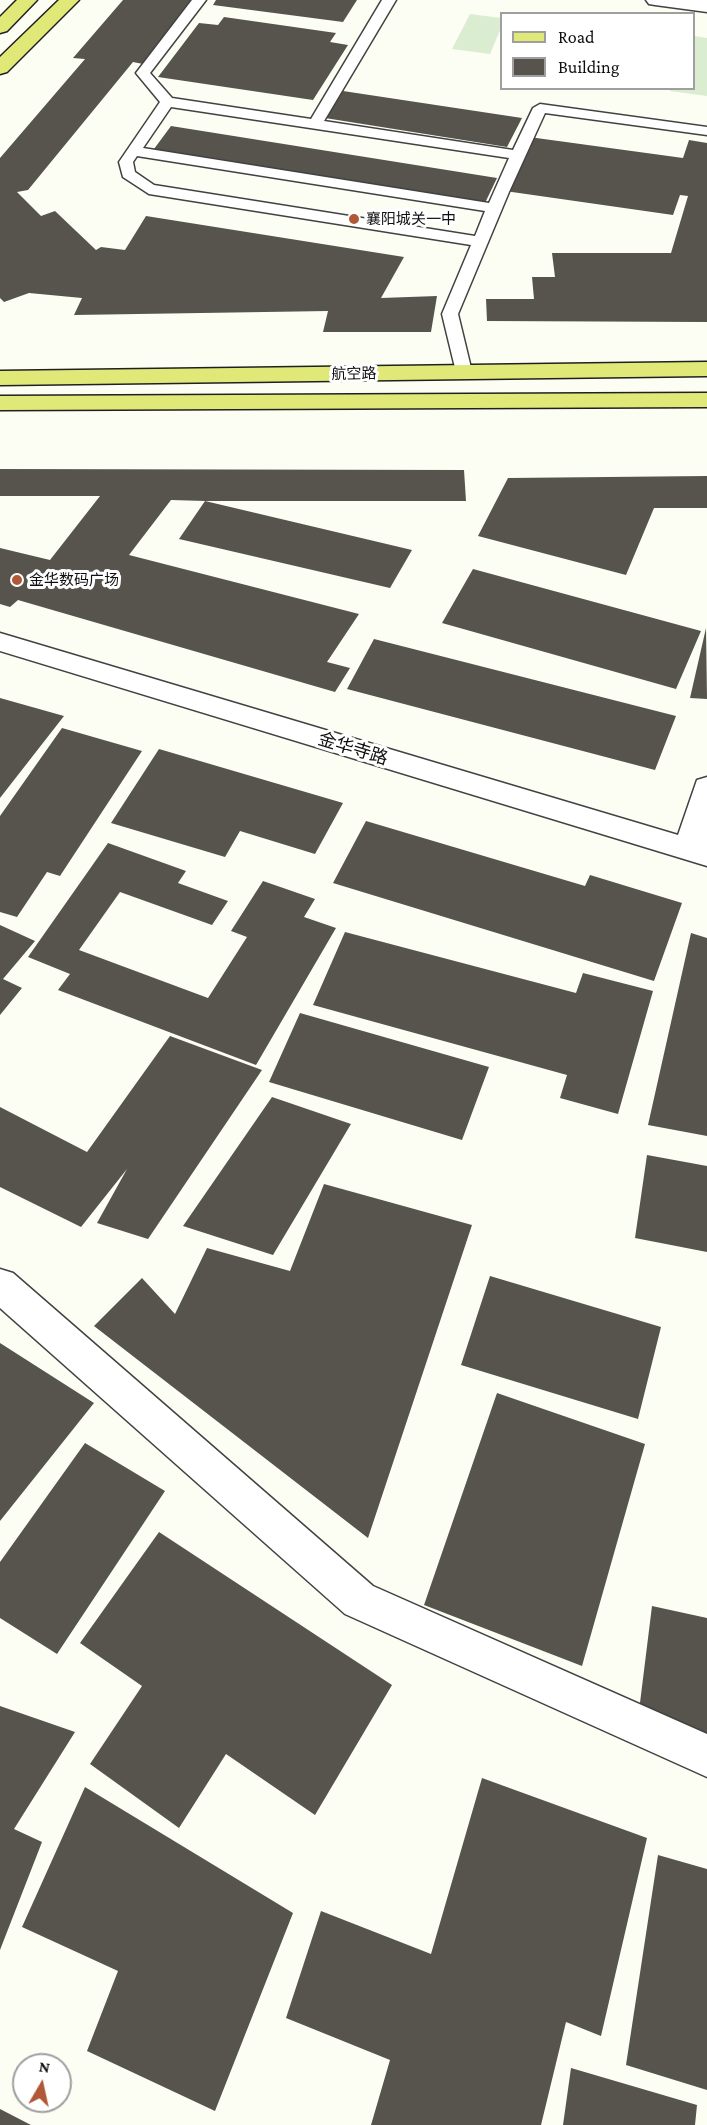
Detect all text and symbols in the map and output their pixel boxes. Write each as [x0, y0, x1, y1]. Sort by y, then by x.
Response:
legend [500, 12, 695, 90]
text: Road [558, 27, 595, 47]
text: Building [558, 57, 619, 77]
place label: 襄阳城关一中 [366, 210, 456, 228]
marker: 襄阳城关一中 [347, 212, 361, 226]
street label: 航空路 [331, 365, 377, 383]
place label: 金华数码广场 [29, 571, 119, 589]
marker: 金华数码广场 [10, 573, 24, 587]
street label: 金华寺路 [315, 728, 391, 770]
north arrow [12, 2053, 72, 2113]
text: N [38, 2057, 51, 2076]

